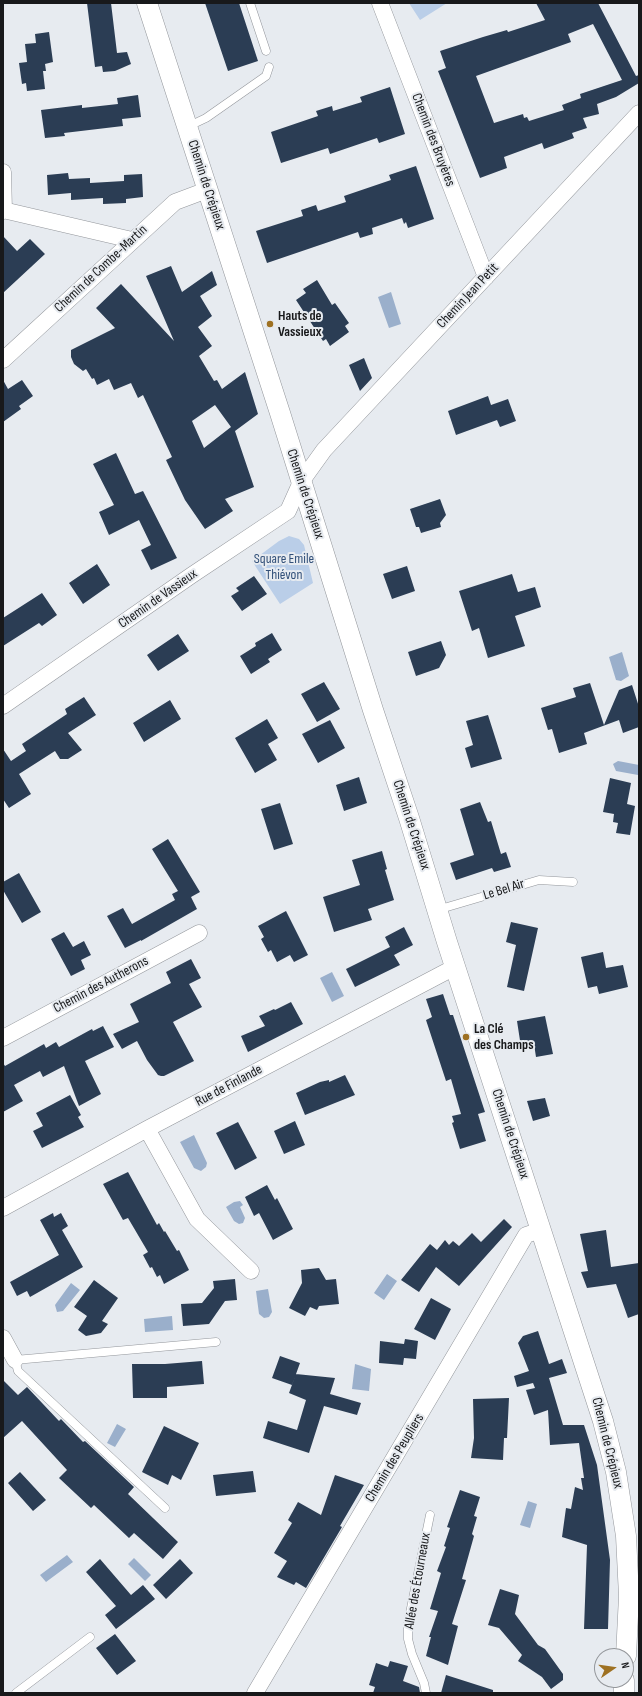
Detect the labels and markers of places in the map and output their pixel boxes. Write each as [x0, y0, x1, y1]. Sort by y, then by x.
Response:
place label: Hauts de Vassieux [278, 308, 322, 340]
marker: Hauts de Vassieux [265, 319, 275, 329]
place label: La Clé des Champs [474, 1021, 534, 1054]
marker: La Clé des Champs [461, 1032, 471, 1042]

